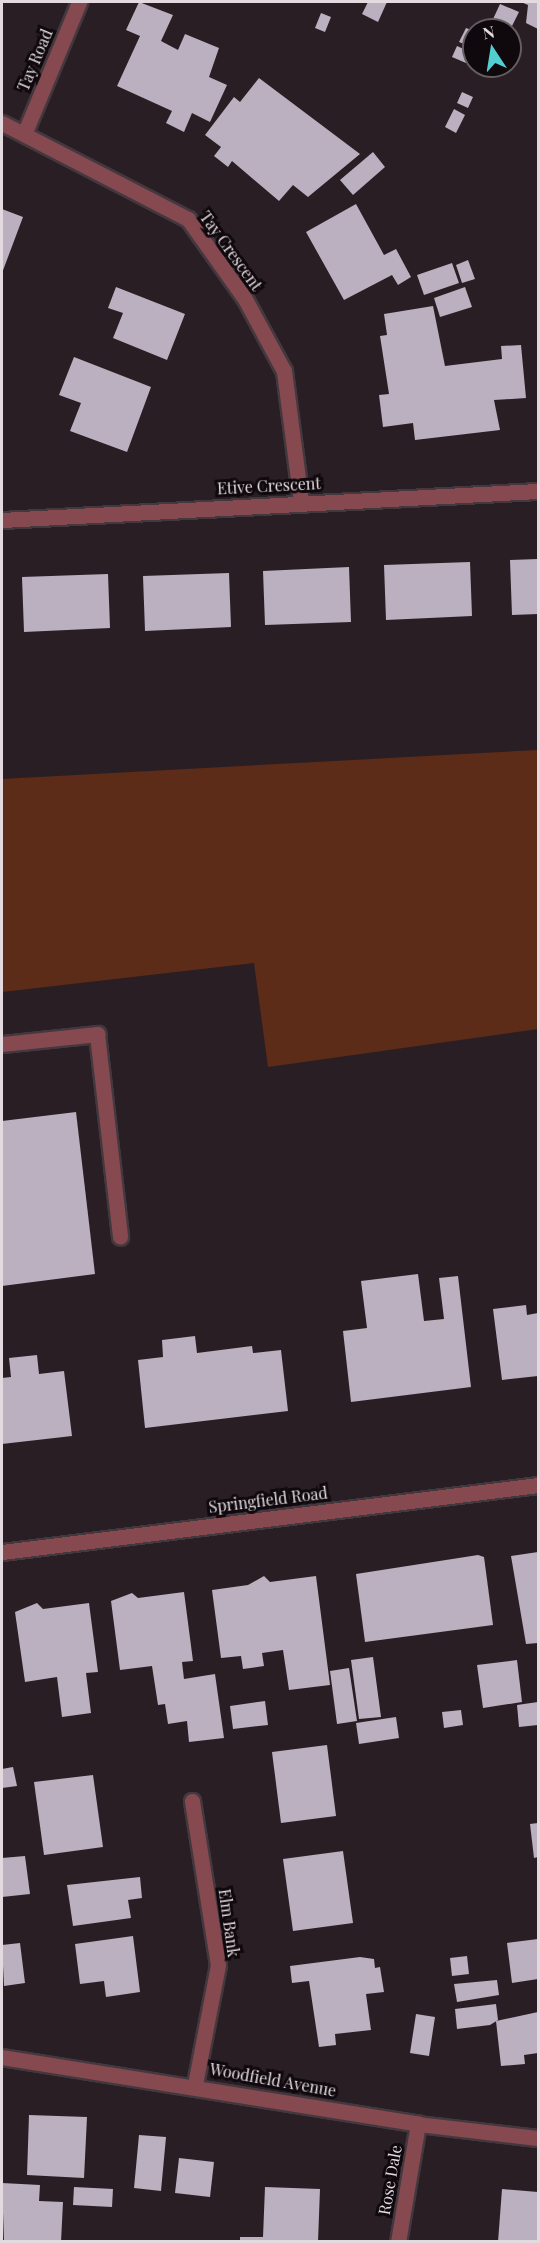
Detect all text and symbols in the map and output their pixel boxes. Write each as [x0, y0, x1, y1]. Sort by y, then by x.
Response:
north arrow [462, 18, 522, 78]
text: N [481, 20, 496, 43]
street label: Tay Road [13, 26, 57, 94]
street label: Tay Crescent [196, 207, 266, 295]
street label: Etive Crescent [217, 474, 321, 498]
street label: Springfield Road [207, 1483, 329, 1517]
street label: Elm Bank [215, 1888, 243, 1958]
street label: Woodfield Avenue [208, 2059, 338, 2101]
street label: Rose Dale [374, 2144, 406, 2216]

